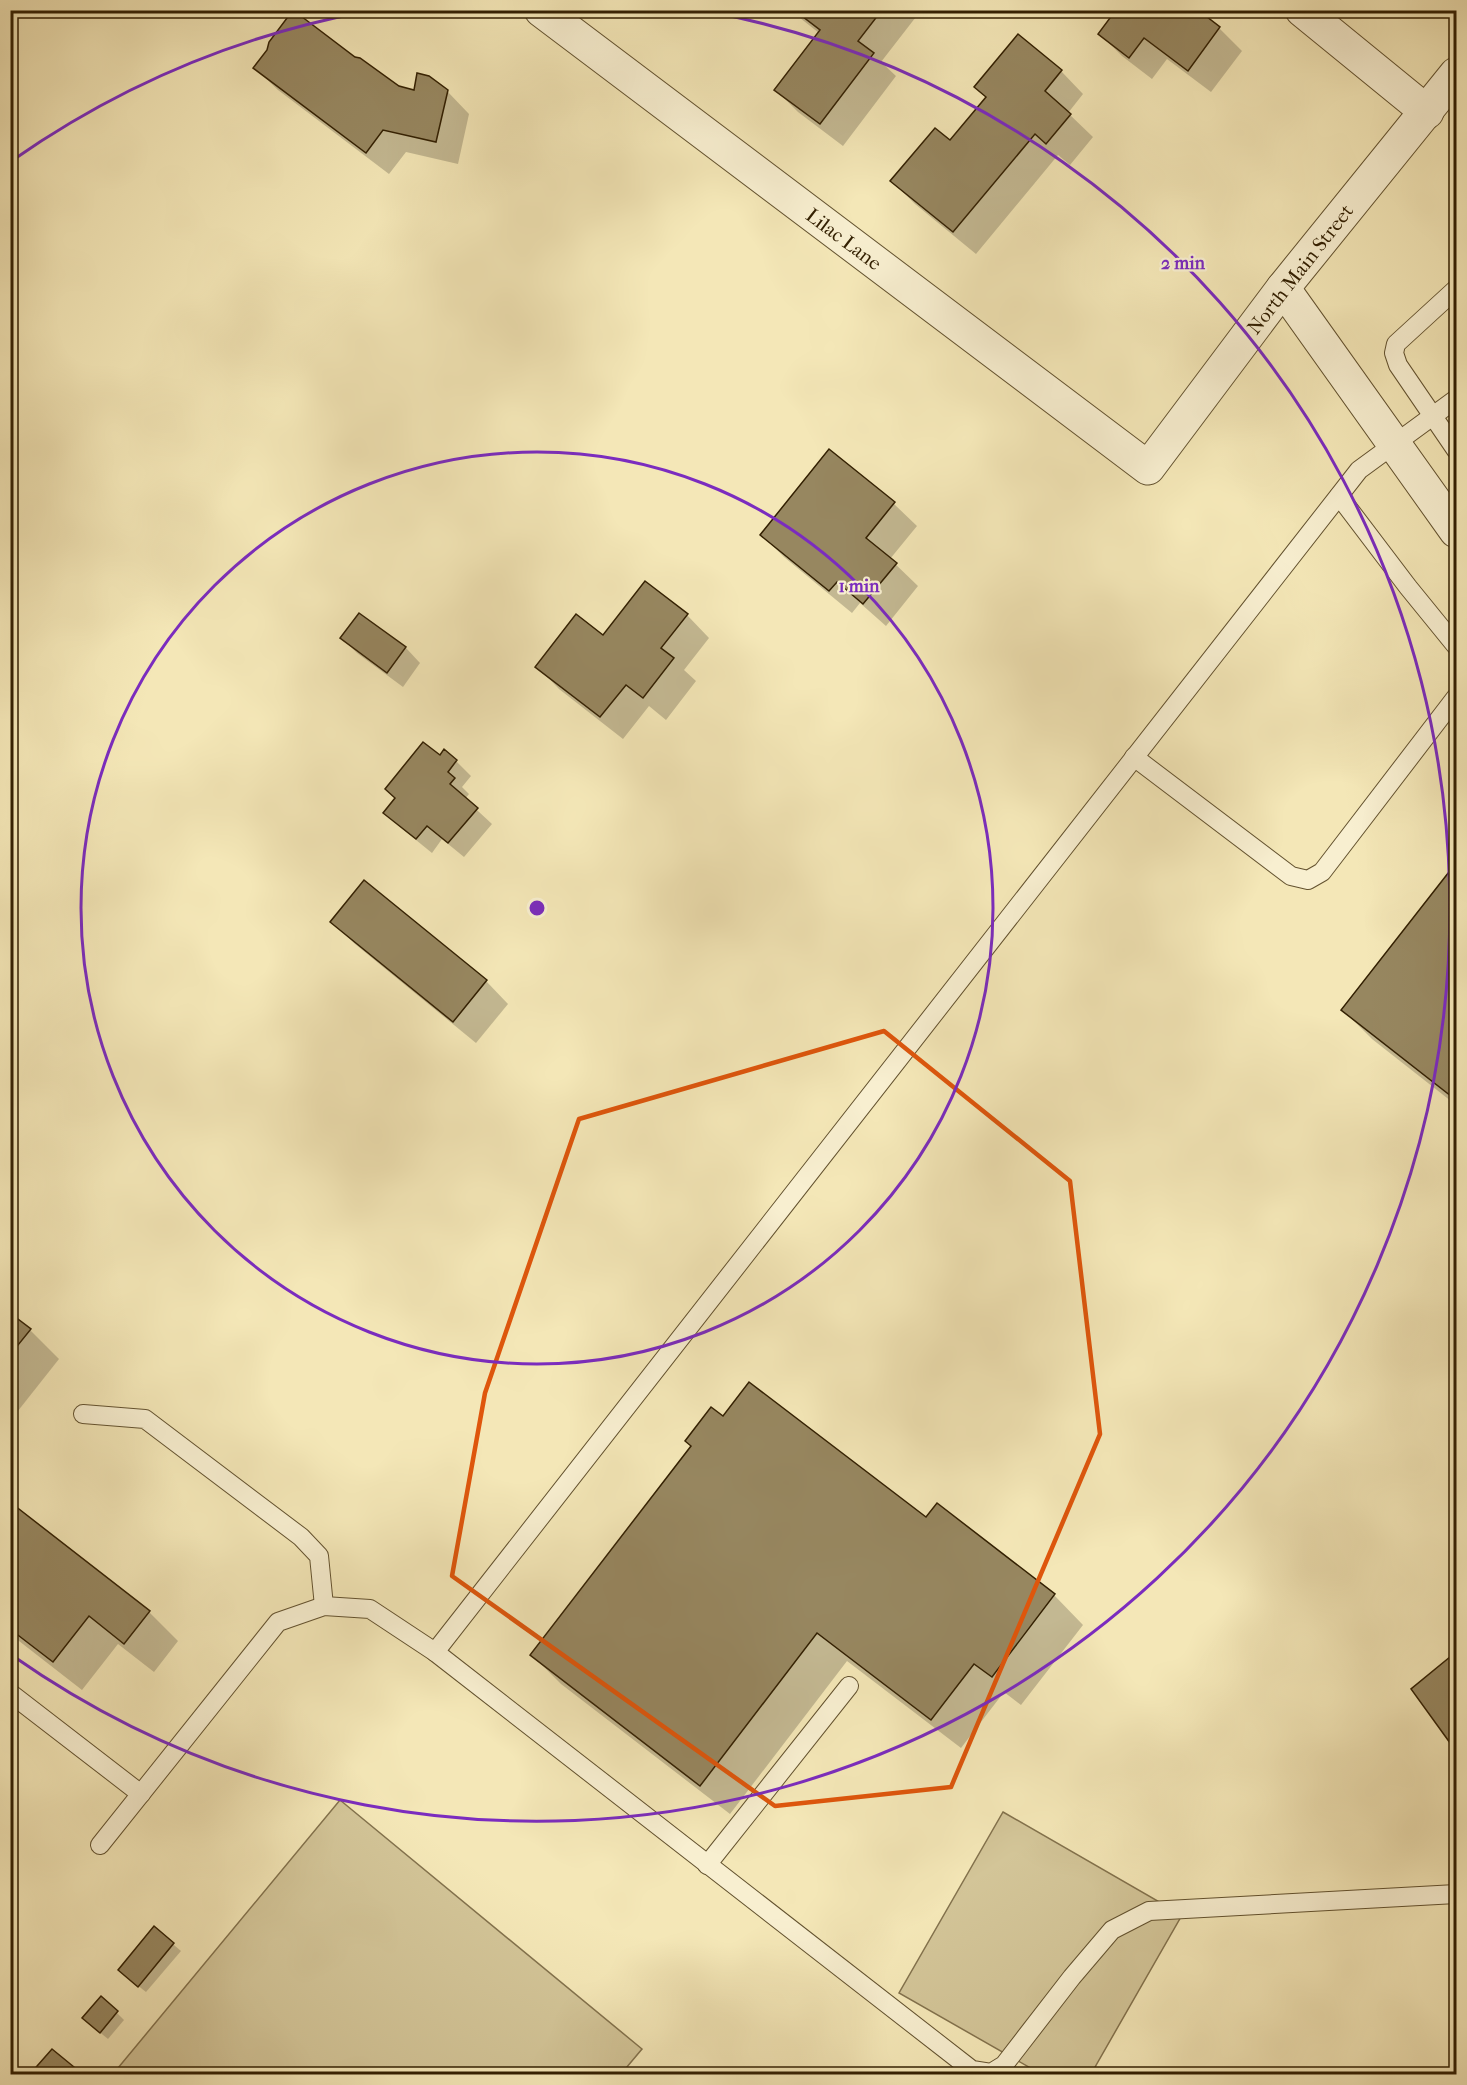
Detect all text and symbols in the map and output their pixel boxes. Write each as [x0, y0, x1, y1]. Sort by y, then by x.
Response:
street label: North Main Street [1243, 200, 1358, 339]
street label: Lilac Lane [801, 204, 886, 275]
text: 2 min [1161, 253, 1205, 274]
text: 1 min [838, 576, 880, 597]
centre of rings [527, 898, 547, 918]

